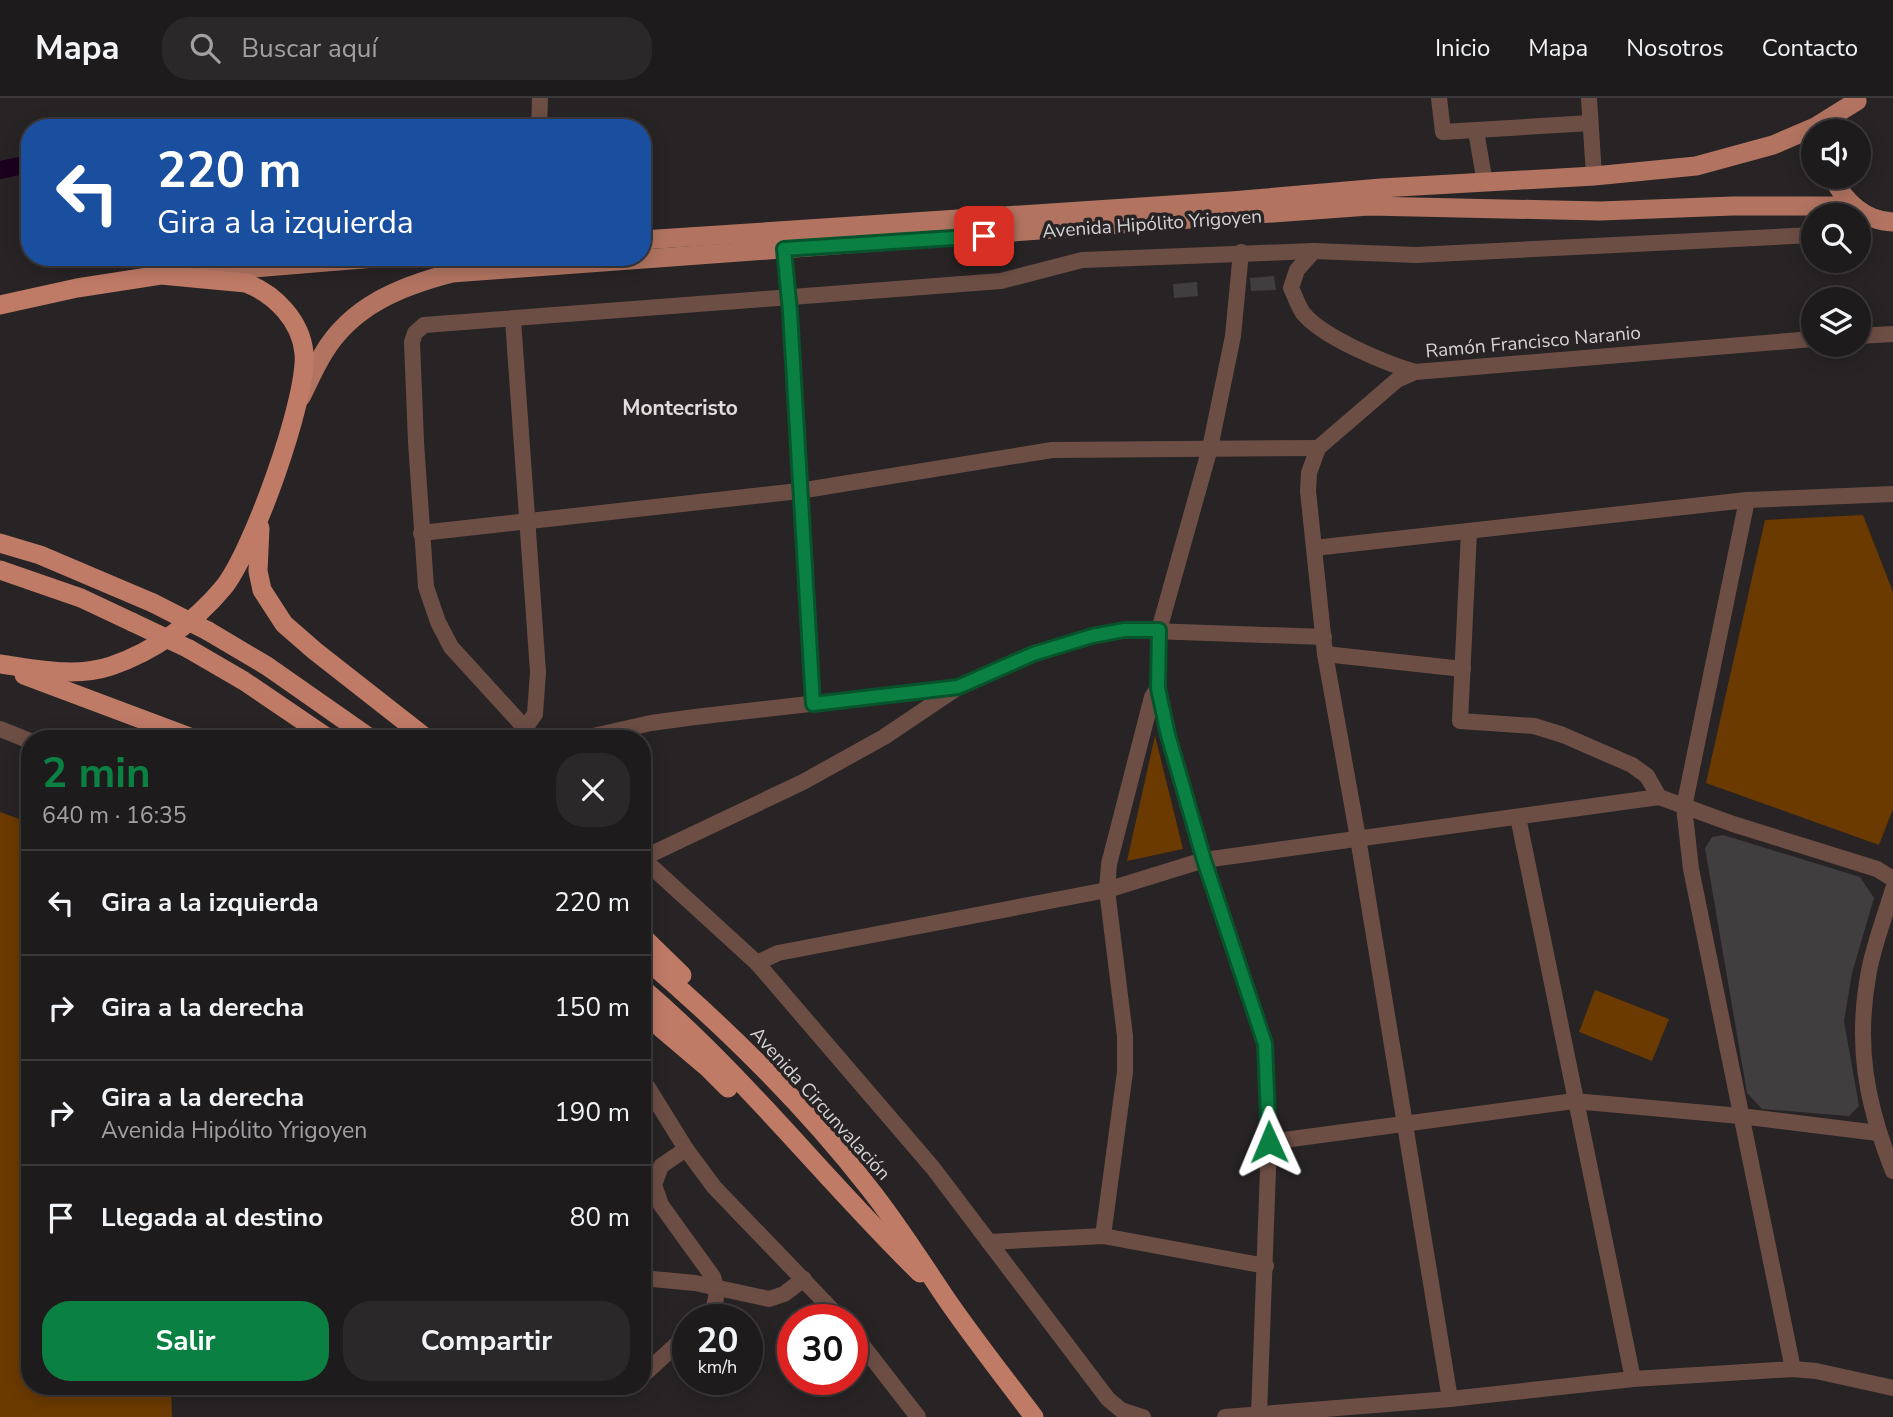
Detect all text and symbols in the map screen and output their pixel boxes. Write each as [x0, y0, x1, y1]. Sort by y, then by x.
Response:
search box [162, 17, 652, 80]
text: Mapa [35, 26, 120, 71]
icon: search [186, 29, 224, 67]
text: Buscar aquí [242, 31, 377, 66]
text: Inicio [1435, 32, 1490, 64]
text: Mapa [1528, 32, 1588, 64]
text: Nosotros [1626, 32, 1724, 64]
text: Contacto [1762, 32, 1858, 64]
map controls [1801, 119, 1871, 357]
button: sound [1801, 119, 1871, 189]
text: 220 m [157, 137, 301, 204]
icon: left [42, 147, 133, 238]
text: Gira a la izquierda [157, 201, 414, 244]
street label: Avenida Hipólito Yrigoyen [1041, 203, 1263, 245]
button: search [1801, 203, 1871, 273]
pin [954, 206, 1014, 266]
icon: arrive [965, 217, 1003, 255]
button: layers [1801, 287, 1871, 357]
street label: Ramón Francisco Naranio [1424, 320, 1642, 364]
district label: Montecristo [622, 394, 738, 422]
text: 2 min [42, 745, 151, 802]
button: close [556, 753, 630, 827]
text: 640 m · 16:35 [42, 800, 187, 831]
icon: left [42, 884, 80, 922]
text: Gira a la izquierda [101, 885, 319, 920]
text: 220 m [554, 885, 630, 920]
icon: right [42, 989, 80, 1027]
text: Gira a la derecha [101, 990, 304, 1025]
text: 150 m [554, 990, 630, 1025]
street label: Avenida Circunvalación [744, 1021, 896, 1186]
text: Gira a la derecha [101, 1080, 304, 1115]
icon: right [42, 1094, 80, 1132]
text: 190 m [554, 1095, 630, 1130]
position arrow [1232, 1105, 1306, 1179]
text: Avenida Hipólito Yrigoyen [101, 1115, 367, 1146]
icon: arrive [42, 1199, 80, 1237]
text: Llegada al destino [101, 1200, 323, 1235]
text: 80 m [570, 1200, 630, 1235]
button: Salir [42, 1301, 329, 1381]
button: Compartir [343, 1301, 630, 1381]
speed limit sign: 30 [777, 1304, 868, 1395]
text: 20 [696, 1317, 739, 1364]
text: km/h [698, 1355, 737, 1379]

